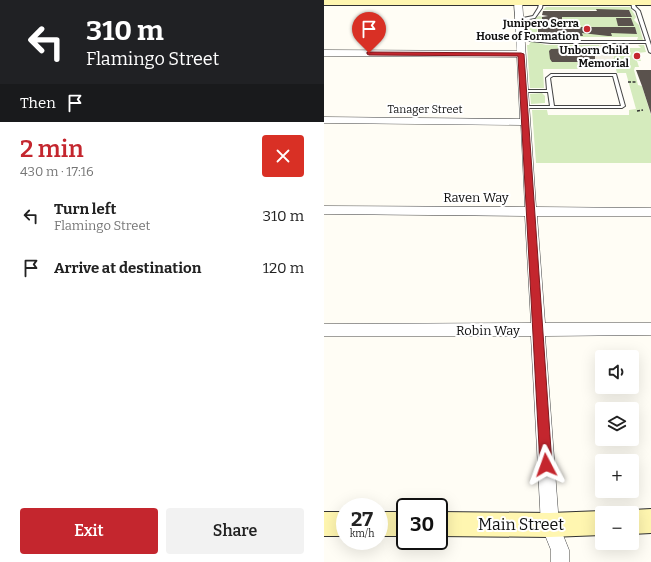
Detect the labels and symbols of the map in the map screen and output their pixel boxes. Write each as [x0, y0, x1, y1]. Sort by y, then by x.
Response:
pin [352, 12, 386, 53]
place label: Junipero Serra House of Formation [476, 17, 580, 43]
marker: Junipero Serra House of Formation [582, 24, 592, 34]
place label: Unborn Child Memorial [560, 44, 630, 70]
marker: Unborn Child Memorial [632, 51, 642, 61]
street label: Tanager Street [388, 103, 462, 116]
street label: Raven Way [443, 190, 509, 205]
street label: Robin Way [456, 323, 520, 338]
position arrow [525, 444, 567, 486]
speed limit sign: 30 [396, 498, 448, 550]
street label: Main Street [478, 515, 564, 534]

